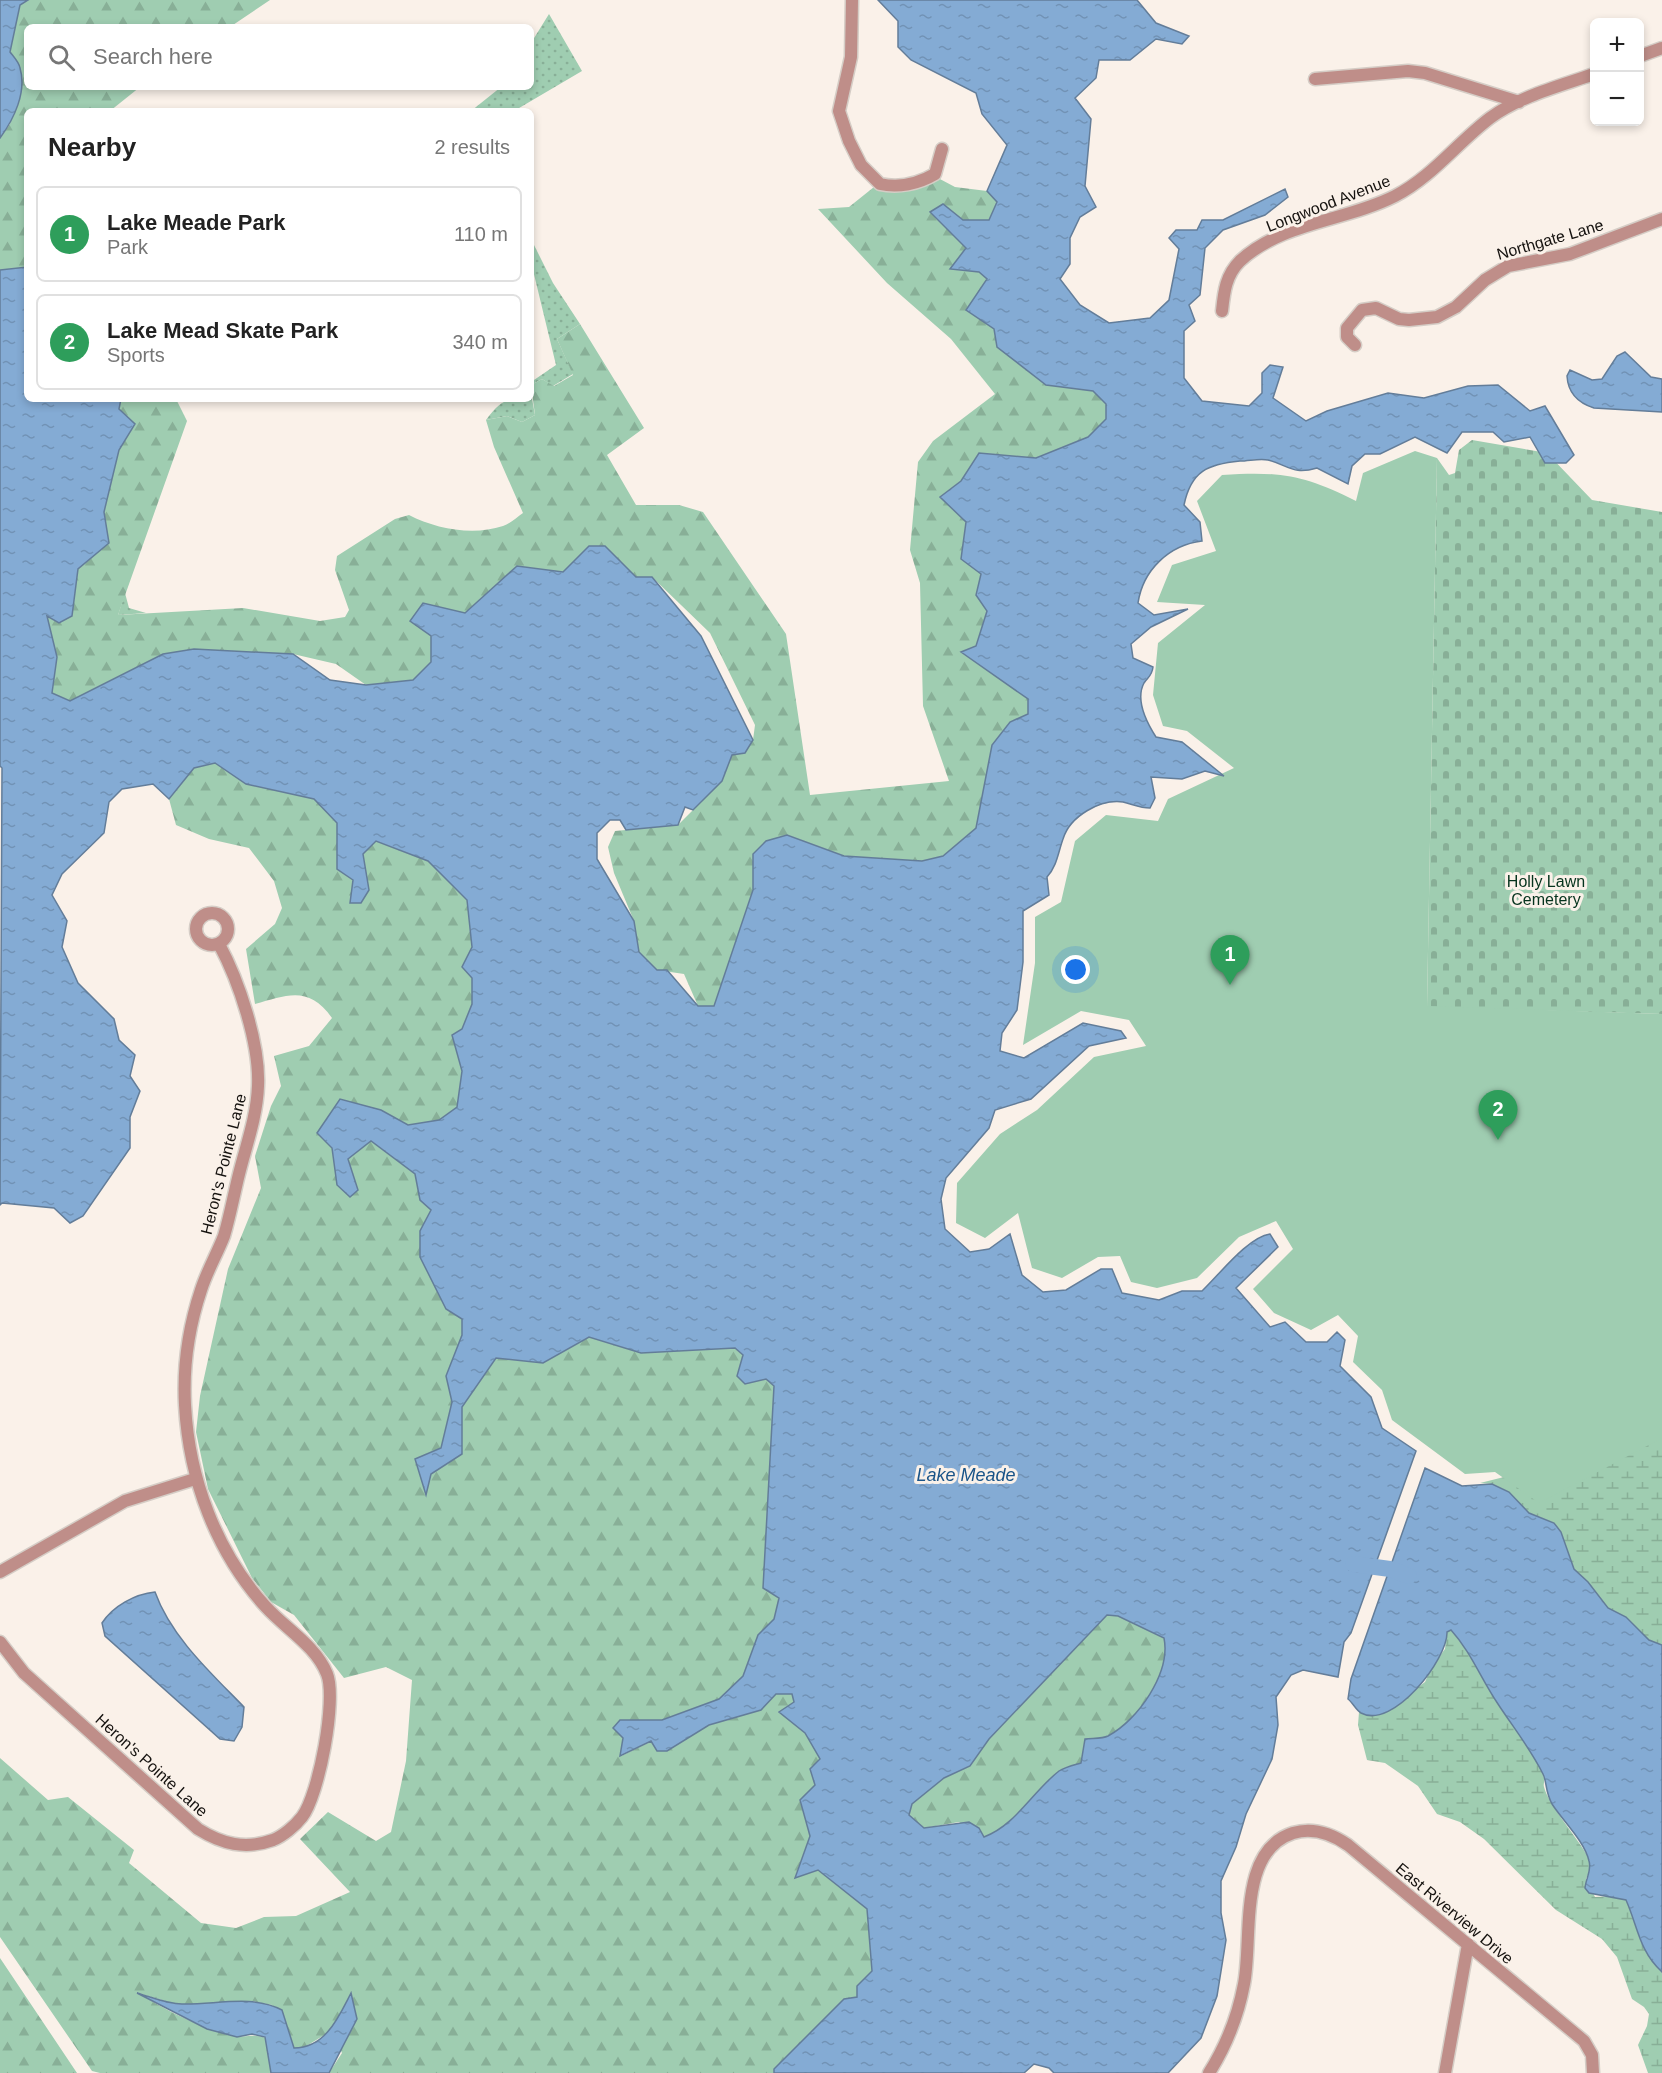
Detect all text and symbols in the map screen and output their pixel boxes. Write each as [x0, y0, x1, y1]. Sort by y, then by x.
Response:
map controls [1590, 18, 1644, 126]
button: + [1590, 18, 1644, 72]
search box [24, 24, 534, 90]
icon: search [45, 41, 78, 74]
text: Search here [93, 44, 213, 69]
button: − [1590, 72, 1644, 126]
text: Nearby [48, 132, 136, 162]
text: 2 results [434, 136, 510, 158]
street label: Longwood Avenue [1264, 172, 1393, 235]
text: Lake Meade Park [107, 210, 286, 235]
street label: Northgate Lane [1495, 216, 1606, 263]
text: 1 [64, 223, 75, 245]
text: 110 m [454, 223, 508, 245]
text: Park [107, 236, 148, 258]
text: Lake Mead Skate Park [107, 318, 338, 343]
text: 2 [64, 331, 75, 353]
text: 340 m [452, 331, 508, 353]
text: Sports [107, 344, 165, 366]
park label: Holly Lawn Cemetery [1507, 873, 1585, 908]
pin: 1 [1210, 936, 1250, 985]
your location [1061, 955, 1090, 984]
pin: 2 [1478, 1090, 1518, 1140]
street label: Heron's Pointe Lane [198, 1092, 249, 1236]
water label: Lake Meade [916, 1465, 1016, 1485]
street label: Heron's Pointe Lane [92, 1711, 211, 1820]
street label: East Riverview Drive [1393, 1859, 1517, 1967]

